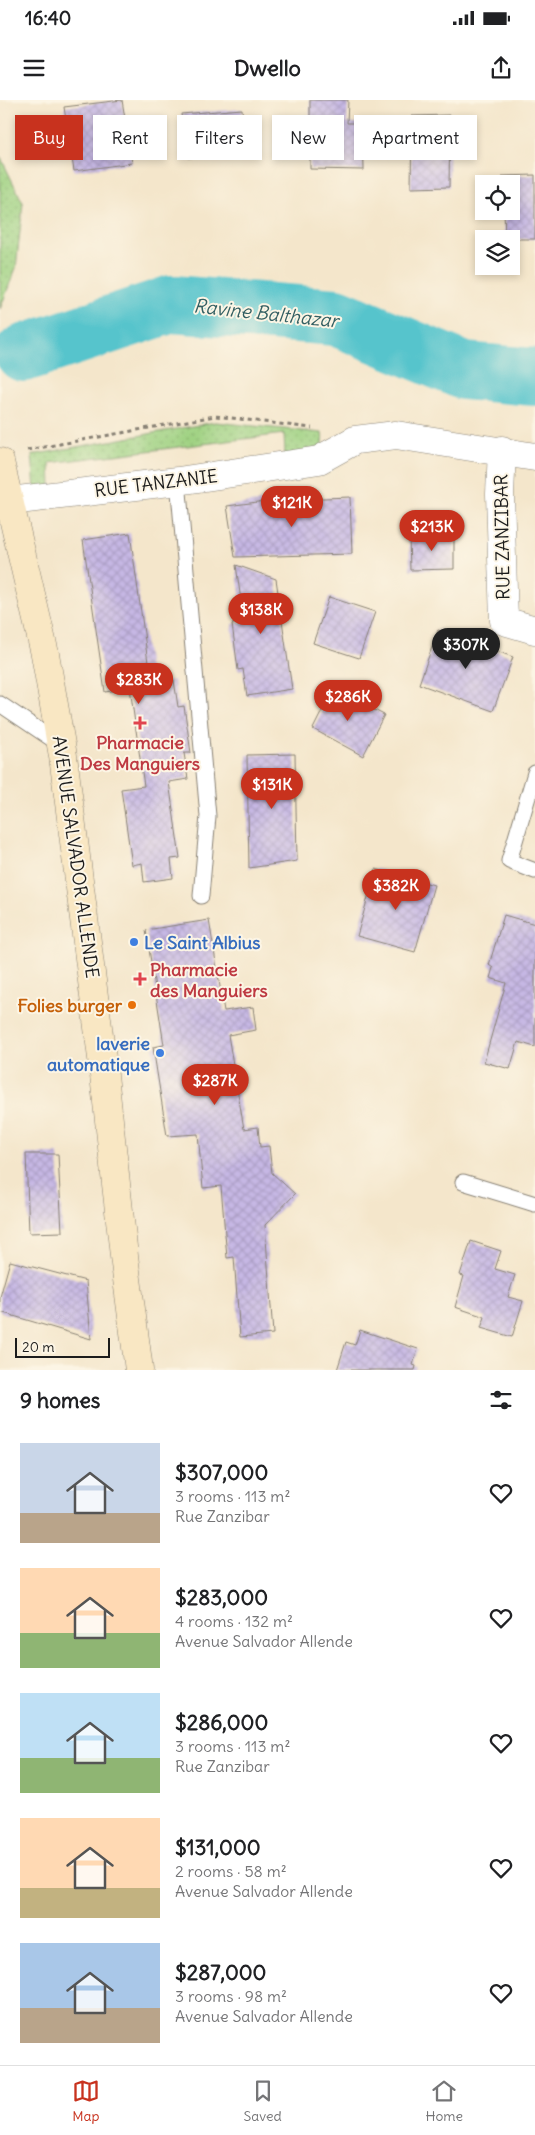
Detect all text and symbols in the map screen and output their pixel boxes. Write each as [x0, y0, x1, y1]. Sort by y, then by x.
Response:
text: 16:40 [25, 6, 71, 30]
icon: menu [20, 54, 48, 82]
text: Dwello [234, 54, 301, 82]
icon: share [487, 54, 515, 82]
chip: Buy [15, 115, 83, 160]
chip: Rent [93, 115, 167, 160]
chip: Filters [177, 115, 262, 160]
chip: New [272, 115, 344, 160]
chip: Apartment [354, 115, 477, 160]
map controls [475, 175, 520, 275]
button: locate [475, 175, 520, 220]
button: layers [475, 230, 520, 275]
water label: Ravine Balthazar [192, 293, 342, 333]
street label: RUE TANZANIE [93, 464, 219, 502]
street label: RUE ZANZIBAR [489, 474, 515, 600]
pin: $121K [257, 486, 327, 528]
text: $121K [272, 492, 312, 512]
pin: $213K [397, 510, 467, 552]
text: $213K [411, 516, 453, 536]
pin: $138K [226, 592, 296, 635]
text: $138K [239, 599, 283, 619]
pin: $307K [431, 628, 501, 670]
text: $307K [443, 634, 489, 654]
pin: $283K [104, 662, 174, 705]
text: $283K [116, 669, 162, 689]
pin: $286K [313, 680, 383, 722]
text: $286K [325, 686, 371, 706]
marker: Pharmacie Des Manguiers [134, 717, 146, 729]
place label: Pharmacie Des Manguiers [80, 731, 200, 775]
street label: AVENUE SALVADOR ALLENDE [48, 734, 104, 980]
pin: $131K [237, 768, 307, 810]
text: $131K [252, 774, 292, 794]
pin: $382K [361, 868, 431, 911]
text: $382K [373, 875, 419, 895]
place label: Le Saint Albius [144, 931, 260, 954]
marker: Le Saint Albius [128, 936, 140, 948]
place label: Pharmacie des Manguiers [150, 958, 268, 1002]
marker: Pharmacie des Manguiers [134, 973, 146, 985]
place label: Folies burger [18, 994, 123, 1017]
marker: Folies burger [126, 999, 138, 1011]
place label: laverie automatique [47, 1032, 150, 1076]
marker: laverie automatique [154, 1047, 166, 1059]
pin: $287K [180, 1064, 250, 1106]
text: $287K [193, 1070, 237, 1090]
scale bar [15, 1335, 110, 1358]
text: 20 m [22, 1338, 55, 1356]
icon: filters [487, 1386, 515, 1414]
text: 9 homes [20, 1387, 100, 1414]
text: $307,000 [175, 1459, 268, 1486]
icon: home [60, 1463, 120, 1523]
icon: heart [487, 1479, 515, 1507]
text: 3 rooms · 113 m² [175, 1486, 290, 1506]
text: Rue Zanzibar [175, 1506, 270, 1526]
text: $283,000 [175, 1584, 268, 1611]
icon: home [60, 1588, 120, 1648]
icon: heart [487, 1604, 515, 1632]
text: 4 rooms · 132 m² [175, 1611, 293, 1631]
text: Avenue Salvador Allende [175, 1631, 353, 1651]
text: $286,000 [175, 1709, 268, 1736]
icon: home [60, 1713, 120, 1773]
icon: heart [487, 1729, 515, 1757]
text: 3 rooms · 113 m² [175, 1736, 290, 1756]
text: Rue Zanzibar [175, 1756, 270, 1776]
text: $131,000 [175, 1834, 261, 1861]
icon: home [60, 1838, 120, 1898]
icon: heart [487, 1854, 515, 1882]
text: 2 rooms · 58 m² [175, 1861, 287, 1881]
text: Avenue Salvador Allende [175, 1881, 353, 1901]
text: $287,000 [175, 1959, 266, 1986]
icon: home [60, 1963, 120, 2023]
icon: heart [487, 1979, 515, 2007]
text: 3 rooms · 98 m² [175, 1986, 287, 2006]
text: Avenue Salvador Allende [175, 2006, 353, 2026]
tab: Map [72, 2077, 100, 2125]
tab: Saved [243, 2077, 282, 2125]
tab: Home [425, 2077, 463, 2125]

